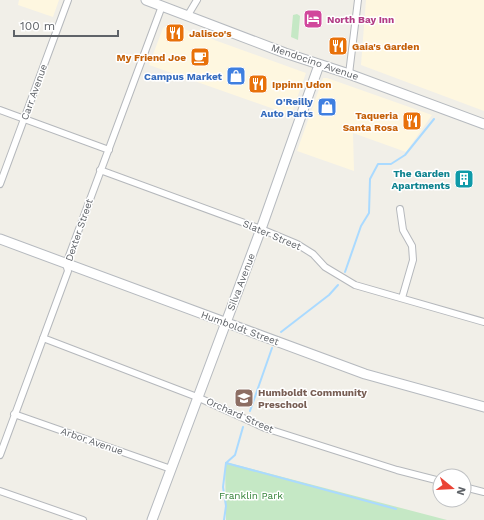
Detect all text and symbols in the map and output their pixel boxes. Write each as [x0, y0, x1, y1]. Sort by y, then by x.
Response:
hotel icon: North Bay Inn [302, 8, 324, 30]
scale bar [14, 12, 118, 38]
place label: North Bay Inn [327, 14, 394, 25]
text: 100 m [20, 19, 55, 33]
restaurant icon: Jalisco's [164, 22, 186, 44]
place label: Jalisco's [189, 28, 232, 39]
restaurant icon: Gaia's Garden [327, 35, 349, 57]
place label: Gaia's Garden [352, 41, 419, 52]
street label: Mendocino Avenue [270, 42, 360, 82]
cafe icon: My Friend Joe [189, 46, 211, 68]
place label: My Friend Joe [117, 52, 186, 63]
street label: Carr Avenue [19, 62, 49, 122]
shop icon: Campus Market [225, 65, 247, 87]
place label: Campus Market [144, 71, 223, 82]
restaurant icon: Ippinn Udon [247, 73, 269, 95]
place label: Ippinn Udon [272, 79, 331, 90]
place label: O'Reilly Auto Parts [261, 96, 314, 119]
shop icon: O'Reilly Auto Parts [316, 96, 338, 118]
place label: Taqueria Santa Rosa [343, 110, 398, 133]
restaurant icon: Taqueria Santa Rosa [401, 110, 423, 132]
place label: The Garden Apartments [392, 168, 451, 191]
building icon: The Garden Apartments [453, 168, 475, 190]
street label: Dexter Street [63, 197, 95, 263]
street label: Slater Street [241, 218, 304, 253]
street label: Silva Avenue [225, 251, 257, 312]
street label: Humboldt Street [199, 309, 281, 348]
school or university icon: Humboldt Community Preschool [233, 387, 255, 409]
place label: Humboldt Community Preschool [258, 387, 367, 410]
street label: Orchard Street [205, 395, 276, 435]
street label: Arbor Avenue [59, 425, 125, 457]
north arrow [432, 468, 472, 508]
text: N [454, 485, 468, 497]
park label: Franklin Park [219, 490, 283, 501]

